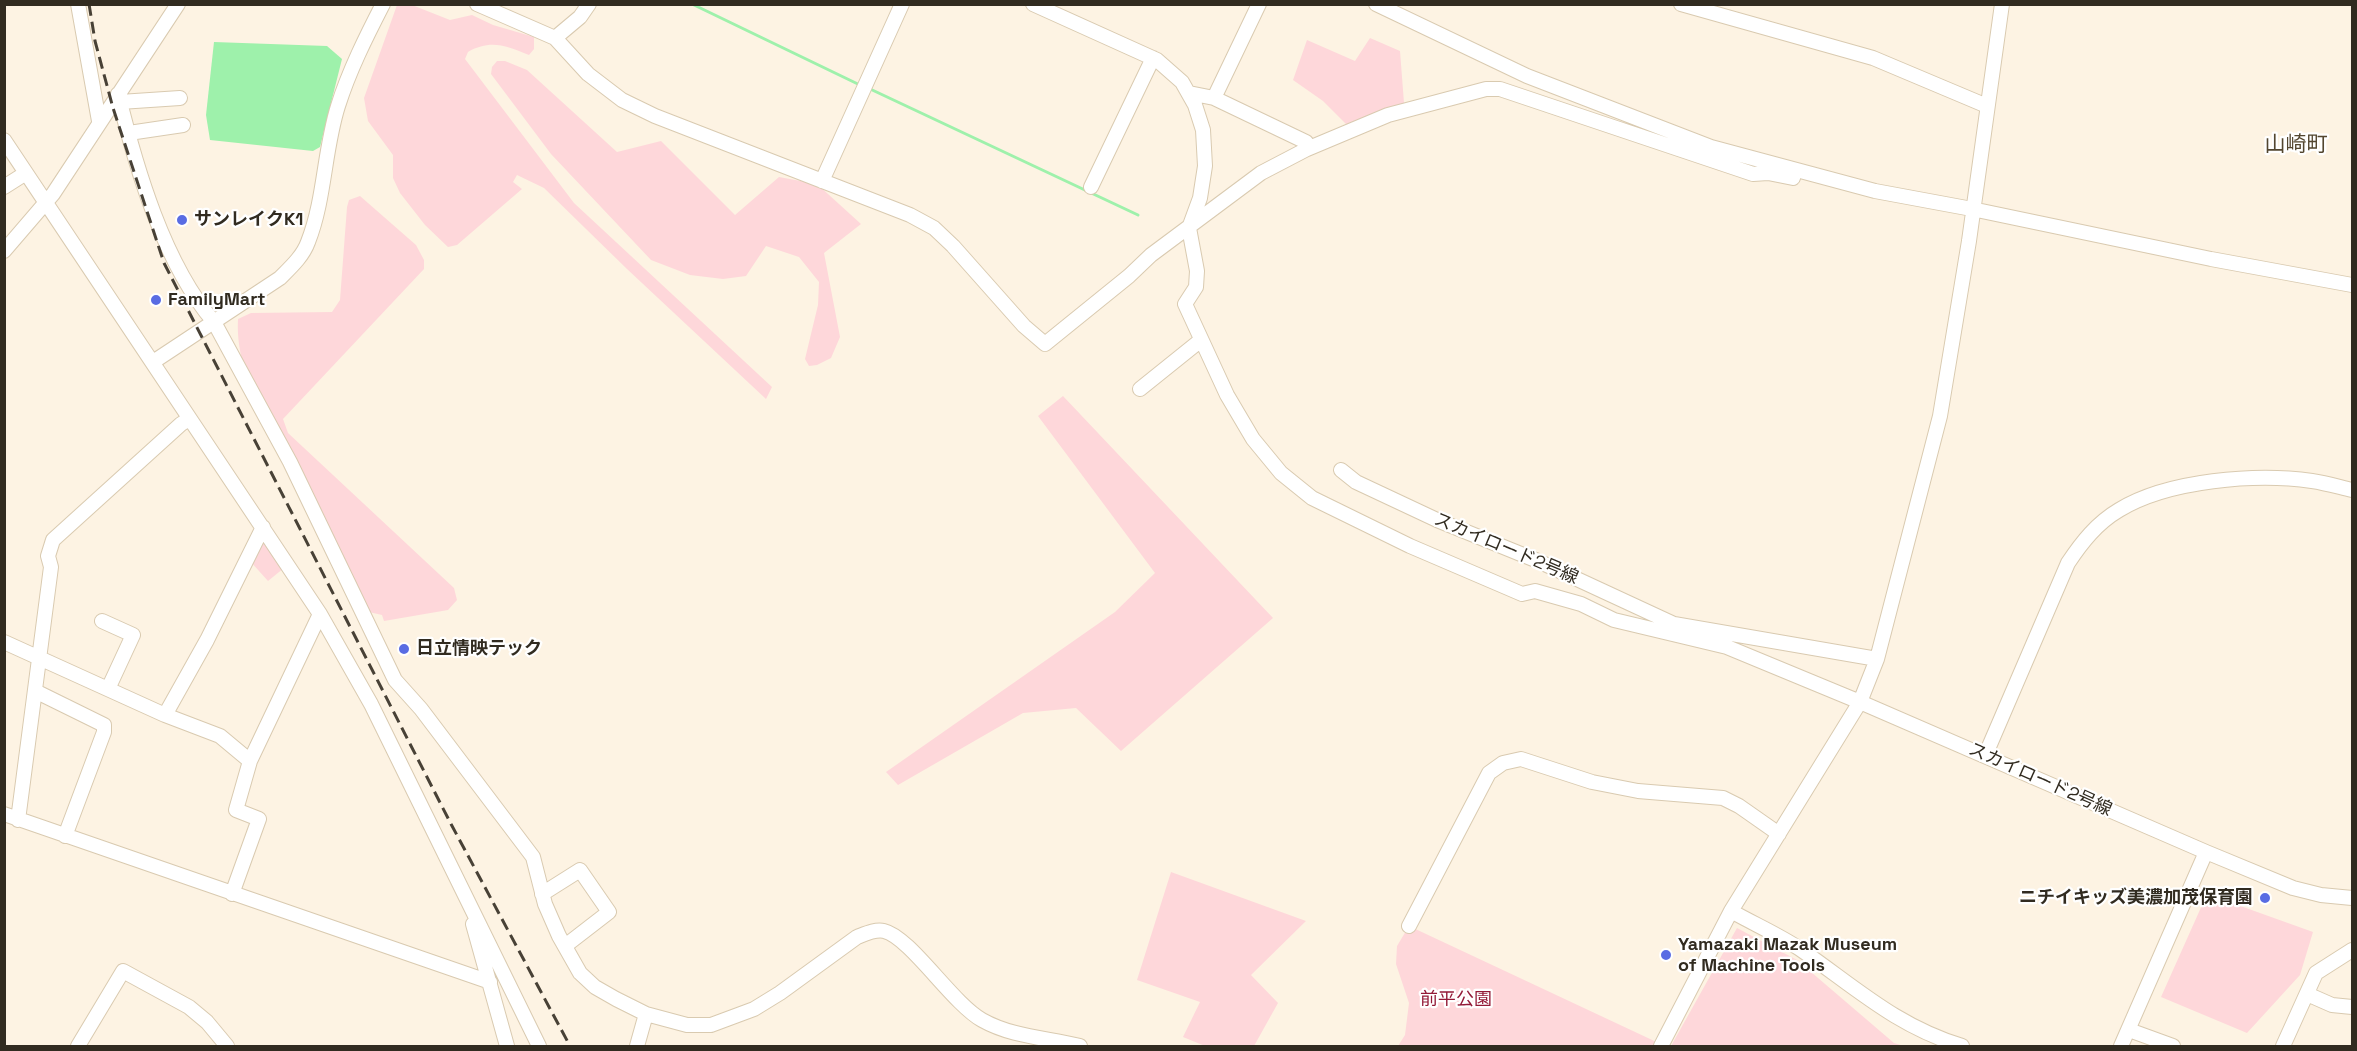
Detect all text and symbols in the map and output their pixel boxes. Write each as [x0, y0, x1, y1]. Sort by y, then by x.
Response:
district label: 山崎町 [2265, 132, 2327, 158]
place label: サンレイクK1 [194, 209, 303, 231]
marker: サンレイクK1 [175, 213, 189, 227]
place label: FamilyMart [168, 289, 266, 311]
marker: FamilyMart [149, 293, 163, 307]
street label: スカイロード2号線 [1431, 509, 1581, 589]
place label: 日立情映テック [416, 638, 542, 660]
marker: 日立情映テック [397, 642, 411, 656]
street label: スカイロード2号線 [1965, 739, 2115, 821]
place label: ニチイキッズ美濃加茂保育園 [2019, 887, 2253, 909]
marker: ニチイキッズ美濃加茂保育園 [2258, 891, 2272, 905]
place label: Yamazaki Mazak Museum of Machine Tools [1678, 934, 1897, 976]
marker: Yamazaki Mazak Museum of Machine Tools [1659, 948, 1673, 962]
park label: 前平公園 [1420, 989, 1492, 1011]

